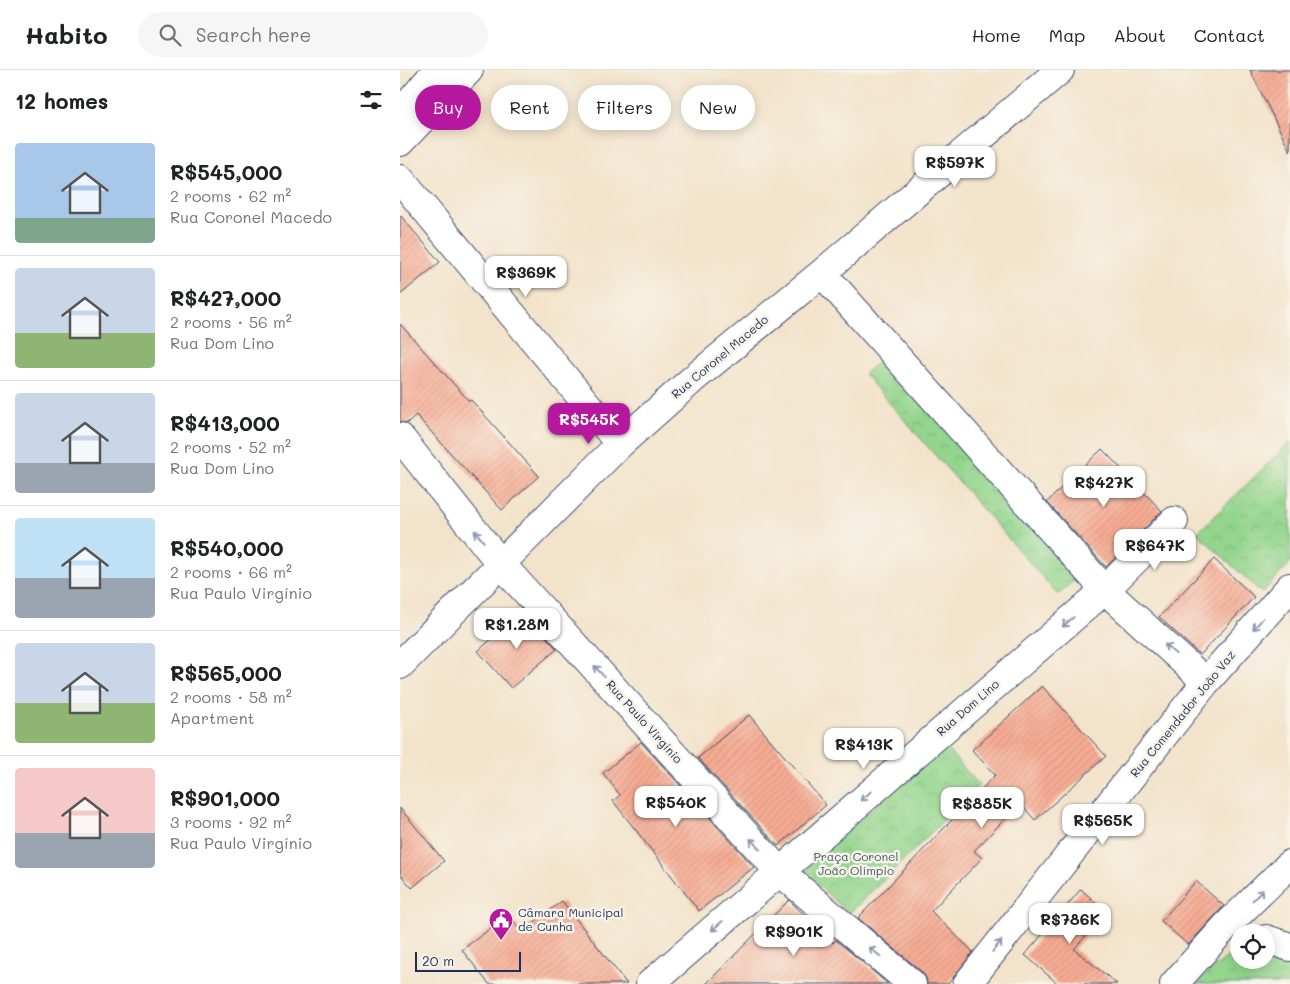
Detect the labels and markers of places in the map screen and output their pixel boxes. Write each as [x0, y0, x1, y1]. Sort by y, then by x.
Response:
pin: R$597K [914, 146, 996, 188]
pin: R$369K [485, 256, 567, 298]
pin: R$545K [548, 402, 630, 445]
pin: R$427K [1063, 466, 1145, 508]
pin: R$647K [1114, 528, 1196, 571]
pin: R$1.28M [471, 608, 563, 650]
pin: R$413K [823, 728, 905, 770]
pin: R$540K [635, 786, 717, 828]
pin: R$885K [941, 786, 1023, 829]
pin: R$565K [1062, 804, 1144, 846]
pin: R$786K [1029, 902, 1111, 945]
place label: Câmara Municipal de Cunha [518, 904, 624, 934]
public building icon: Câmara Municipal de Cunha [488, 907, 514, 941]
pin: R$901K [753, 914, 835, 957]

